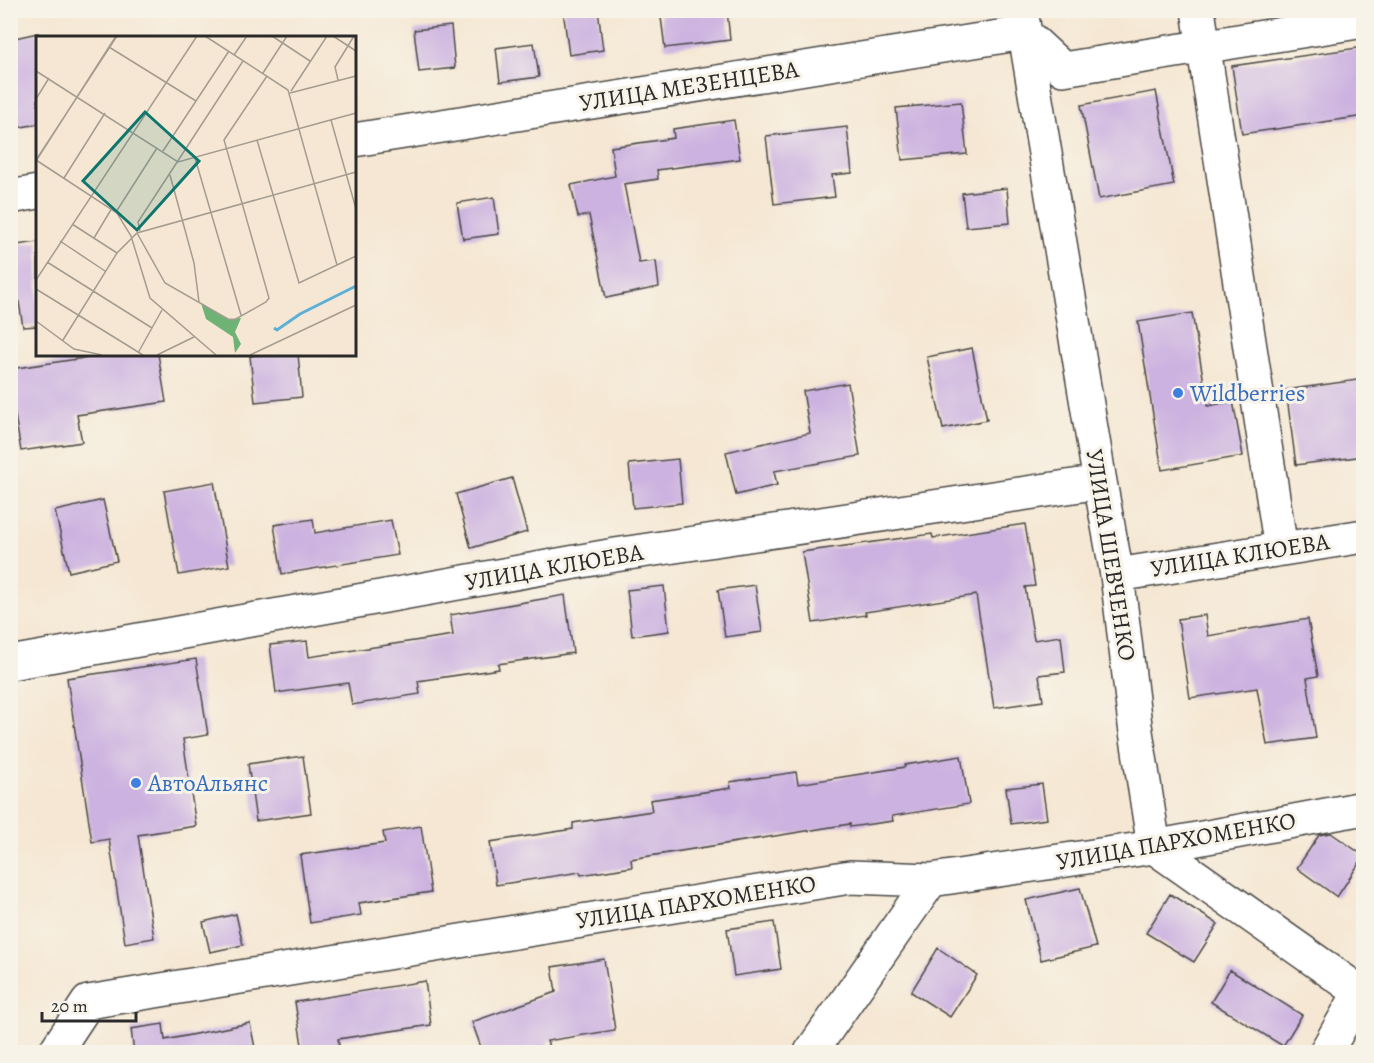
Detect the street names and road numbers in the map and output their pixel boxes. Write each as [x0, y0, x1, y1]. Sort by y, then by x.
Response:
street label: УЛИЦА МЕЗЕНЦЕВА [577, 53, 802, 119]
street label: УЛИЦА ШЕВЧЕНКО [1078, 447, 1144, 663]
street label: УЛИЦА КЛЮЕВА [1148, 525, 1333, 585]
street label: УЛИЦА КЛЮЕВА [462, 535, 647, 598]
street label: УЛИЦА ПАРХОМЕНКО [1054, 804, 1298, 878]
street label: УЛИЦА ПАРХОМЕНКО [574, 867, 818, 937]

